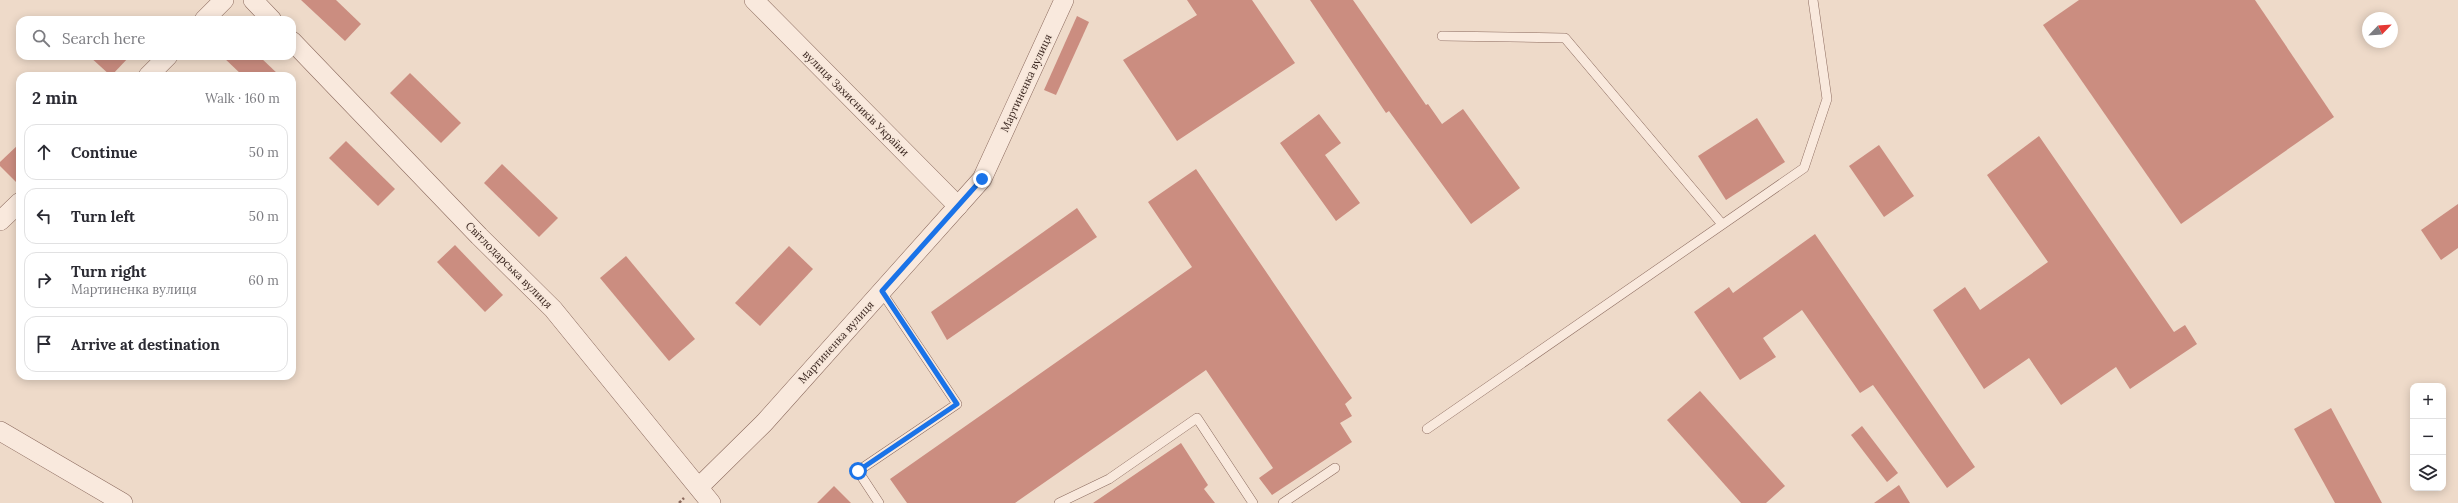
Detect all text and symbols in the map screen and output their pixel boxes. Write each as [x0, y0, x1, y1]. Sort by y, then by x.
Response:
north arrow [2362, 12, 2398, 48]
search box [16, 16, 296, 60]
icon: search [30, 27, 52, 49]
text: Search here [62, 29, 145, 48]
street label: Мартиненка вулиця [997, 32, 1055, 134]
street label: вулиця Захисників України [800, 47, 912, 159]
text: 2 min [32, 87, 78, 109]
text: Walk · 160 m [205, 90, 280, 107]
icon: ahead [33, 141, 55, 163]
text: Continue [71, 143, 137, 162]
text: 50 m [249, 144, 279, 161]
route end [973, 170, 991, 188]
icon: left [33, 205, 55, 227]
text: Turn left [71, 207, 135, 226]
text: 50 m [249, 208, 279, 225]
street label: Світлодарська вулиця [463, 219, 555, 311]
text: Turn right [71, 262, 147, 281]
icon: right [33, 269, 55, 291]
text: 60 m [248, 272, 279, 289]
text: Мартиненка вулиця [71, 281, 197, 298]
street label: Мартиненка вулиця [795, 298, 877, 386]
icon: arrive [33, 333, 55, 355]
text: Arrive at destination [71, 335, 220, 354]
map controls [2410, 383, 2446, 491]
button: + [2410, 383, 2446, 419]
button: − [2410, 419, 2446, 455]
button: layers [2410, 455, 2446, 491]
route start [849, 462, 867, 480]

